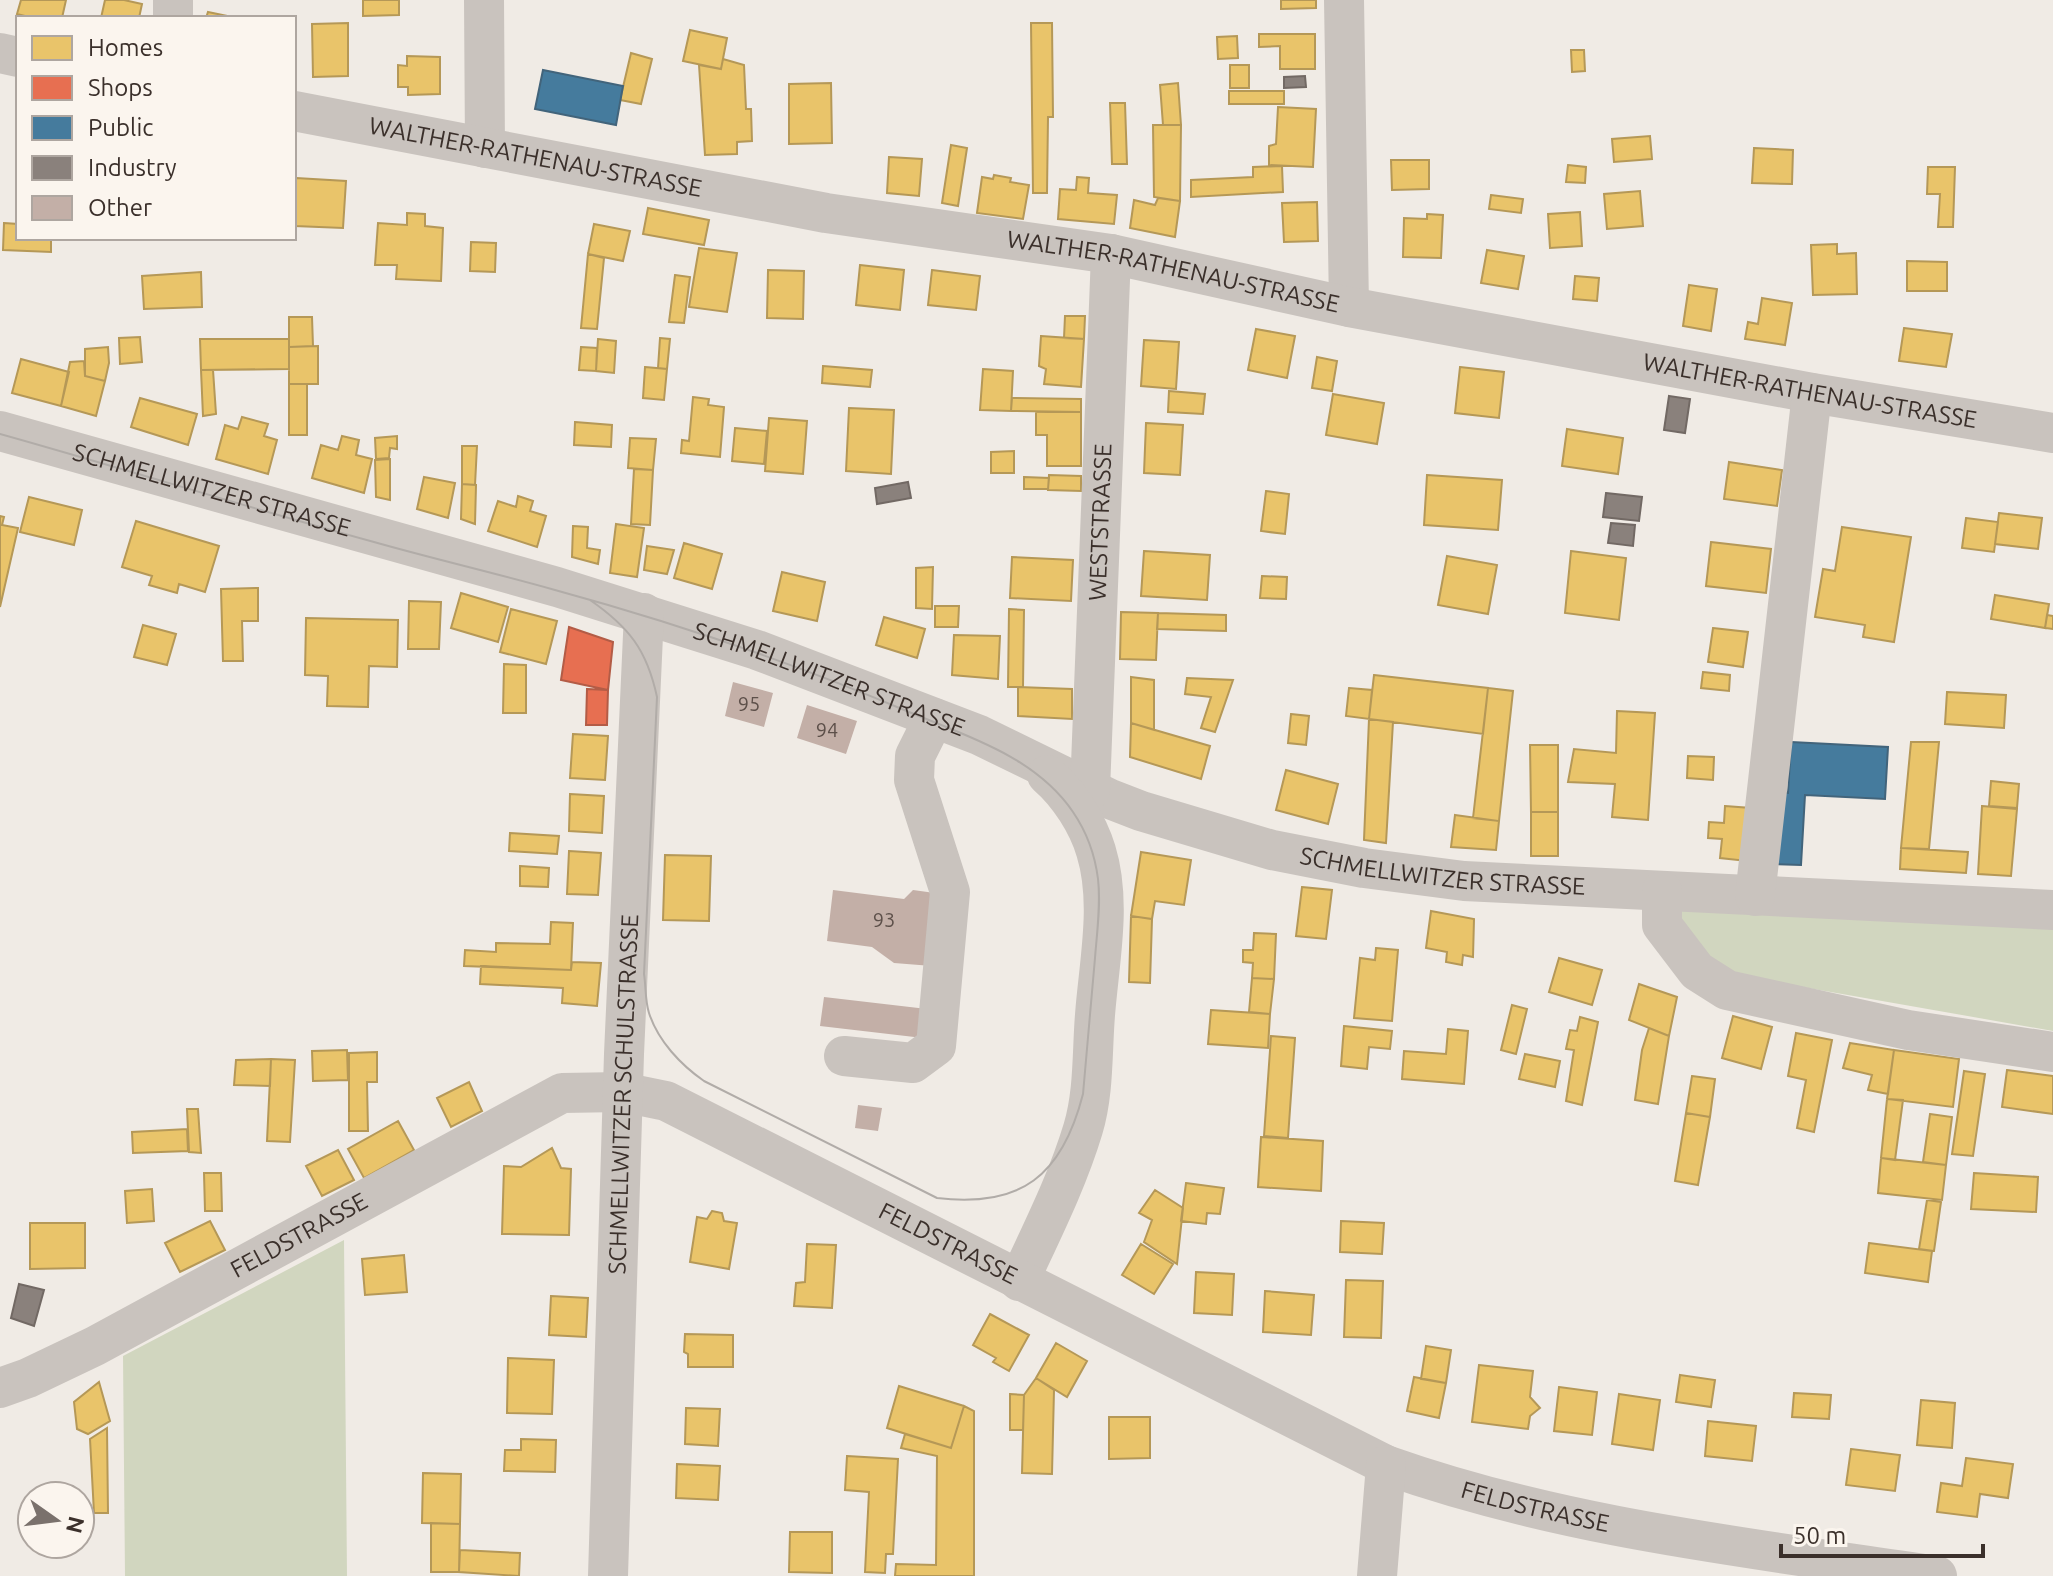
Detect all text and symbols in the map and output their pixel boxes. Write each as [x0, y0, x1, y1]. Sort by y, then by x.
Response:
legend [16, 16, 296, 240]
text: Homes [88, 34, 163, 61]
text: Shops [88, 74, 153, 101]
street label: WALTHER-RATHENAU-STRASSE [367, 112, 704, 202]
text: Public [88, 114, 153, 141]
text: Industry [88, 154, 177, 181]
text: Other [88, 194, 152, 221]
street label: WALTHER-RATHENAU-STRASSE [1005, 225, 1342, 317]
street label: WALTHER-RATHENAU-STRASSE [1641, 348, 1979, 433]
street label: SCHMELLWITZER STRASSE [70, 438, 354, 542]
street label: WESTSTRASSE [1083, 443, 1117, 602]
street label: SCHMELLWITZER STRASSE [690, 617, 969, 741]
house number: 95 [738, 692, 760, 715]
house number: 94 [816, 718, 838, 741]
street label: SCHMELLWITZER STRASSE [1298, 842, 1586, 900]
house number: 93 [873, 908, 895, 931]
street label: SCHMELLWITZER SCHULSTRASSE [603, 914, 643, 1275]
street label: FELDSTRASSE [226, 1187, 372, 1283]
street label: FELDSTRASSE [875, 1197, 1022, 1289]
street label: FELDSTRASSE [1458, 1476, 1612, 1537]
north arrow [16, 1480, 96, 1560]
scale bar [1781, 1508, 1983, 1558]
text: N [62, 1514, 90, 1536]
text: 50 m [1793, 1522, 1846, 1549]

